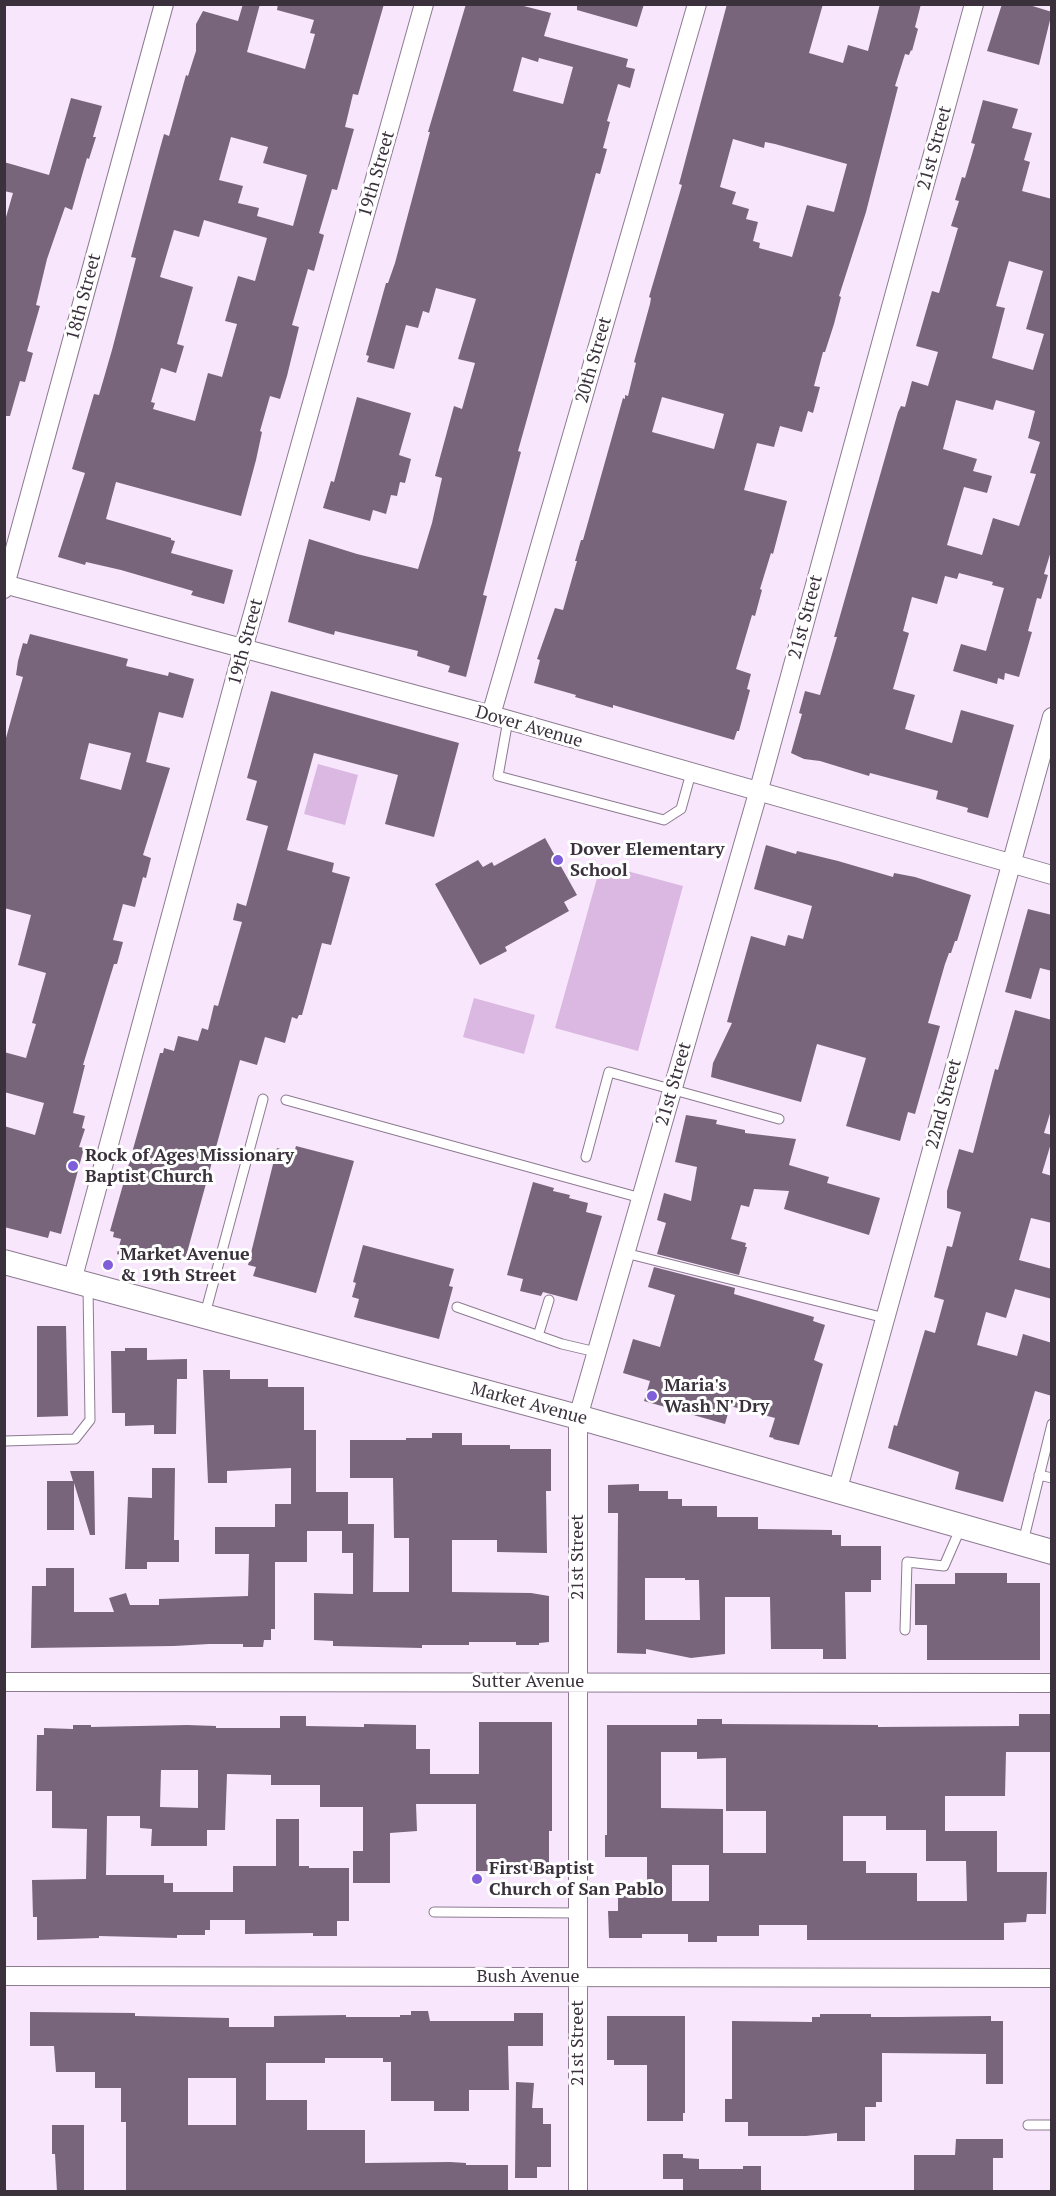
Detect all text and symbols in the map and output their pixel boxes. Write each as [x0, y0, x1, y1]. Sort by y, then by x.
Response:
street label: 21st Street [913, 104, 957, 192]
street label: 19th Street [354, 128, 400, 220]
street label: 18th Street [62, 251, 106, 343]
street label: 20th Street [571, 314, 617, 406]
street label: 21st Street [784, 573, 828, 661]
street label: 19th Street [224, 596, 268, 688]
street label: Dover Avenue [473, 701, 585, 753]
place label: Dover Elementary School [570, 839, 724, 882]
marker: Dover Elementary School [551, 853, 565, 867]
street label: 21st Street [652, 1040, 696, 1128]
street label: 22nd Street [922, 1057, 966, 1151]
place label: Rock of Ages Missionary Baptist Church [85, 1145, 294, 1188]
marker: Rock of Ages Missionary Baptist Church [66, 1159, 80, 1173]
place label: Market Avenue & 19th Street [120, 1244, 250, 1286]
marker: Market Avenue & 19th Street [101, 1258, 115, 1272]
place label: Maria's Wash N' Dry [664, 1375, 769, 1418]
street label: Market Avenue [468, 1378, 590, 1430]
marker: Maria's Wash N' Dry [645, 1389, 659, 1403]
street label: 21st Street [567, 1514, 589, 1600]
street label: Sutter Avenue [472, 1671, 584, 1693]
place label: First Baptist Church of San Pablo [489, 1858, 664, 1900]
marker: First Baptist Church of San Pablo [470, 1872, 484, 1886]
street label: Bush Avenue [476, 1966, 580, 1988]
street label: 21st Street [567, 2000, 589, 2086]

